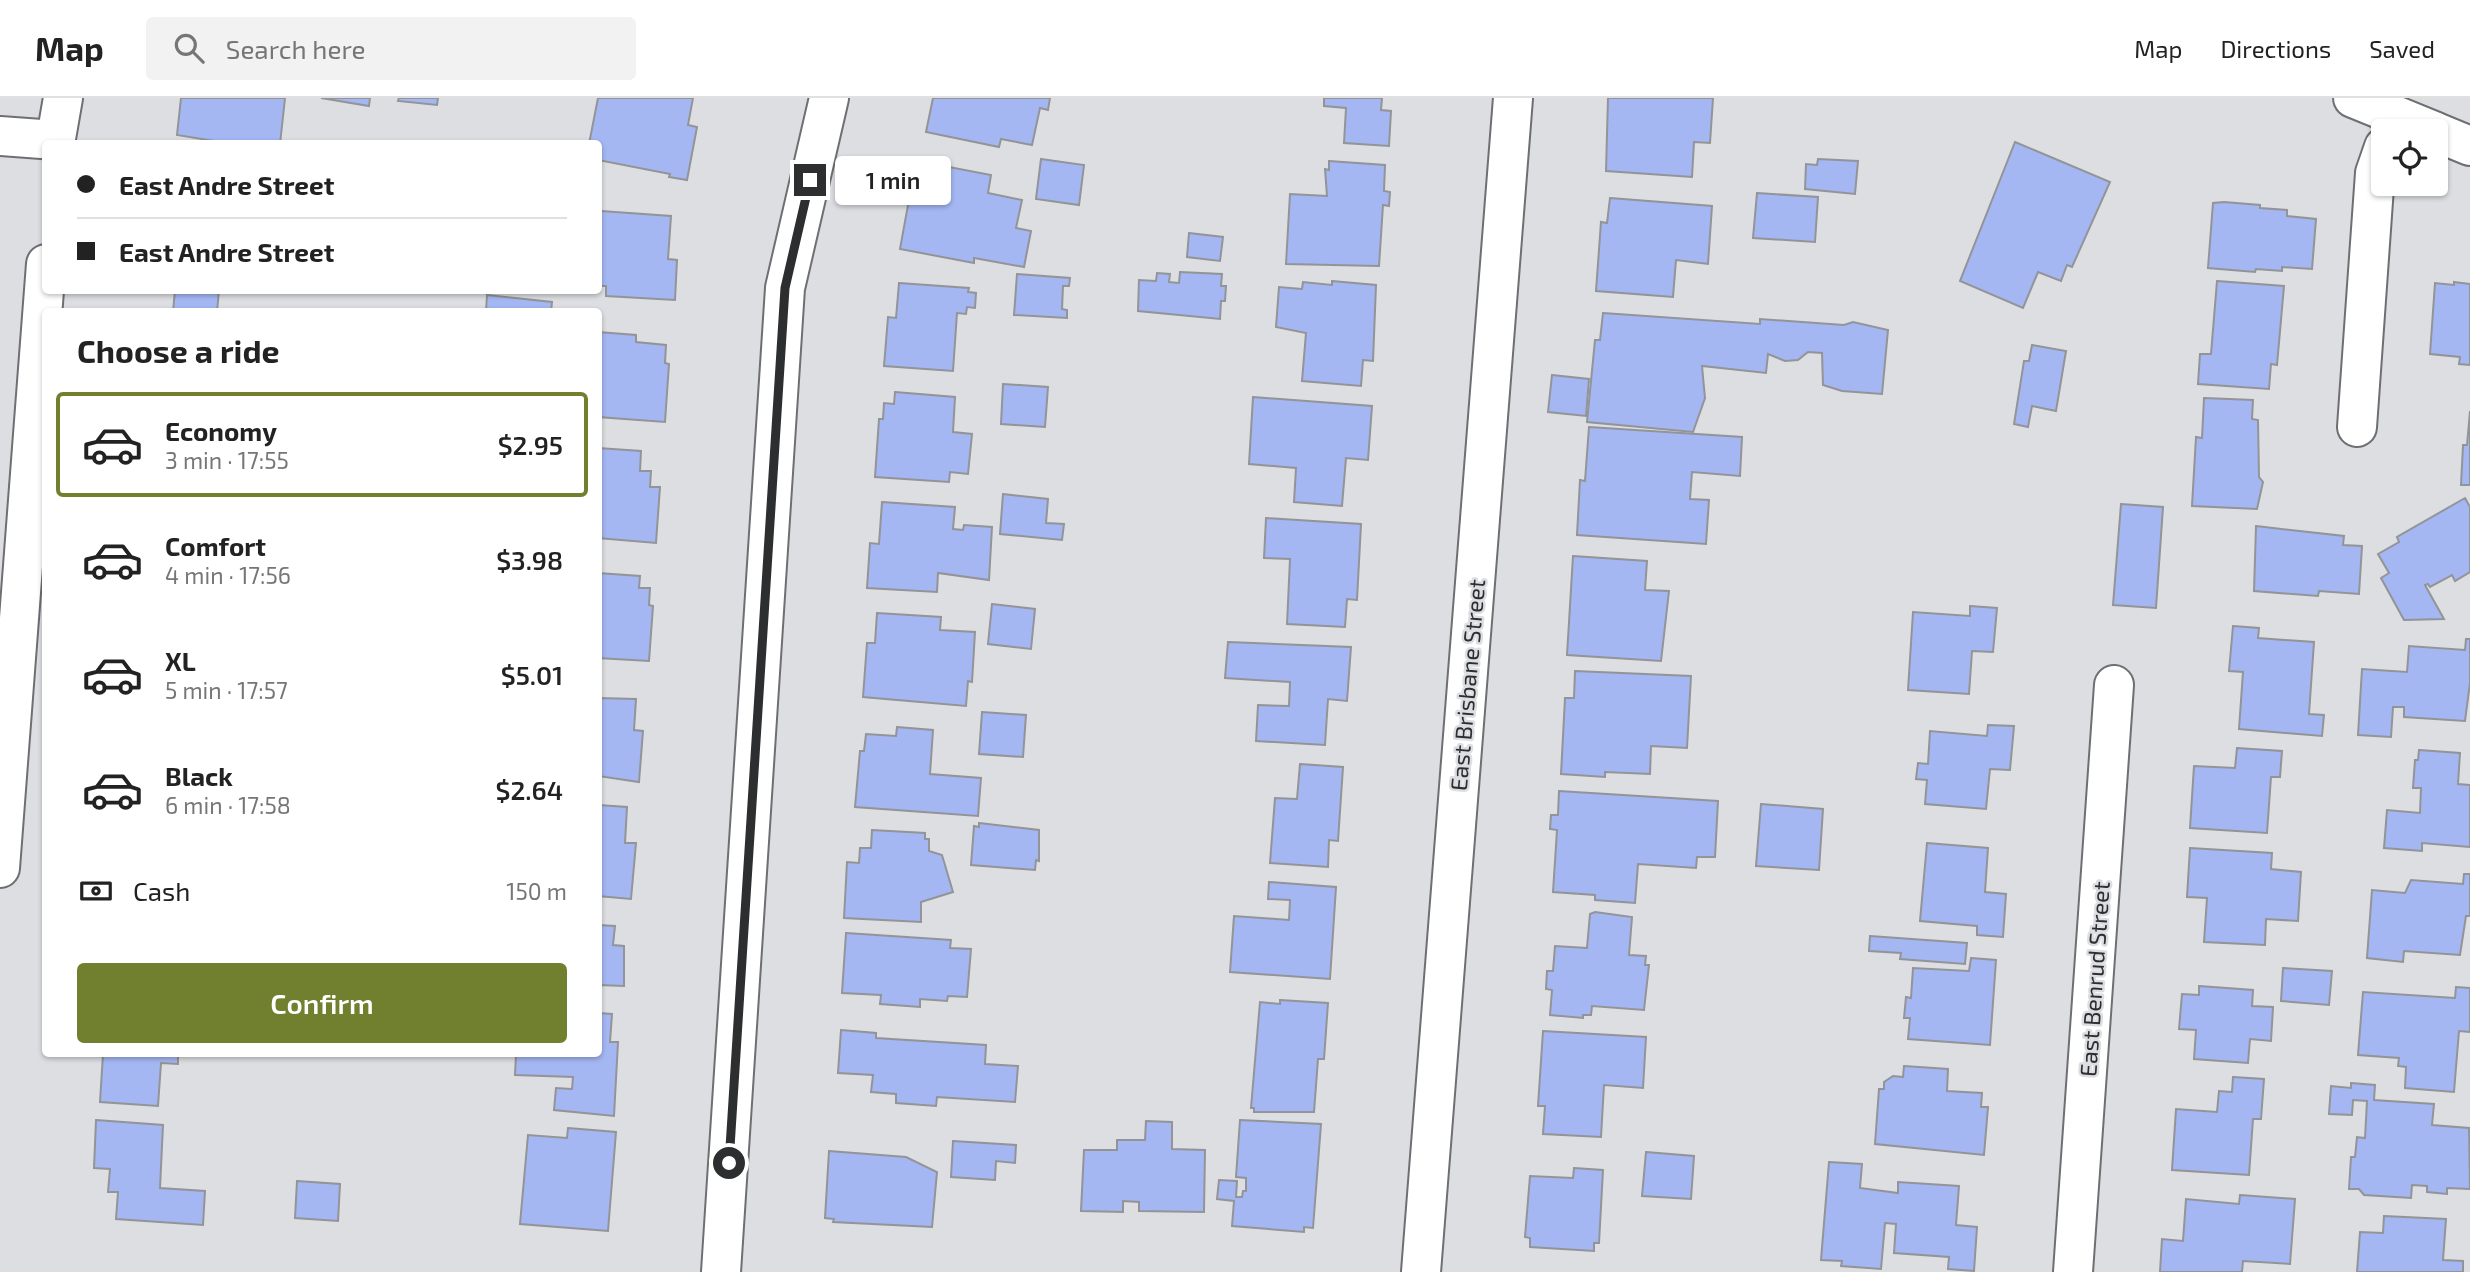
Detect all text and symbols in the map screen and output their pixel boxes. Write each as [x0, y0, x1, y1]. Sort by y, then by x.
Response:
search box [146, 17, 636, 80]
text: Map [35, 28, 104, 68]
icon: search [170, 29, 208, 67]
text: Search here [226, 33, 365, 64]
text: Map [2134, 34, 2182, 63]
text: Directions [2220, 34, 2331, 63]
text: Saved [2369, 34, 2435, 63]
map controls [2371, 119, 2448, 196]
button: locate [2371, 119, 2448, 196]
callout: 1 min [834, 155, 950, 204]
route end [794, 164, 826, 196]
text: 1 min [866, 166, 920, 194]
text: East Andre Street [119, 169, 334, 200]
text: East Andre Street [119, 236, 334, 267]
text: Choose a ride [77, 331, 280, 369]
icon: car [81, 413, 144, 476]
text: Economy [165, 415, 277, 446]
text: $2.95 [498, 429, 563, 460]
text: 3 min · 17:55 [165, 446, 289, 474]
icon: car [81, 528, 144, 591]
text: Comfort [165, 530, 266, 561]
text: $3.98 [496, 544, 563, 575]
text: 4 min · 17:56 [165, 561, 291, 589]
street label: East Brisbane Street [1444, 578, 1490, 792]
icon: car [81, 643, 144, 706]
text: XL [165, 645, 196, 676]
text: $5.01 [501, 659, 563, 690]
text: 5 min · 17:57 [165, 676, 288, 704]
icon: car [81, 758, 144, 821]
text: Black [165, 760, 233, 791]
text: $2.64 [496, 774, 563, 805]
text: 6 min · 17:58 [165, 791, 291, 819]
icon: cash [77, 872, 115, 910]
text: Cash [133, 875, 190, 906]
text: 150 m [506, 877, 567, 905]
street label: East Benrud Street [2073, 880, 2115, 1078]
button: Confirm [77, 963, 567, 1043]
route start [713, 1147, 745, 1179]

